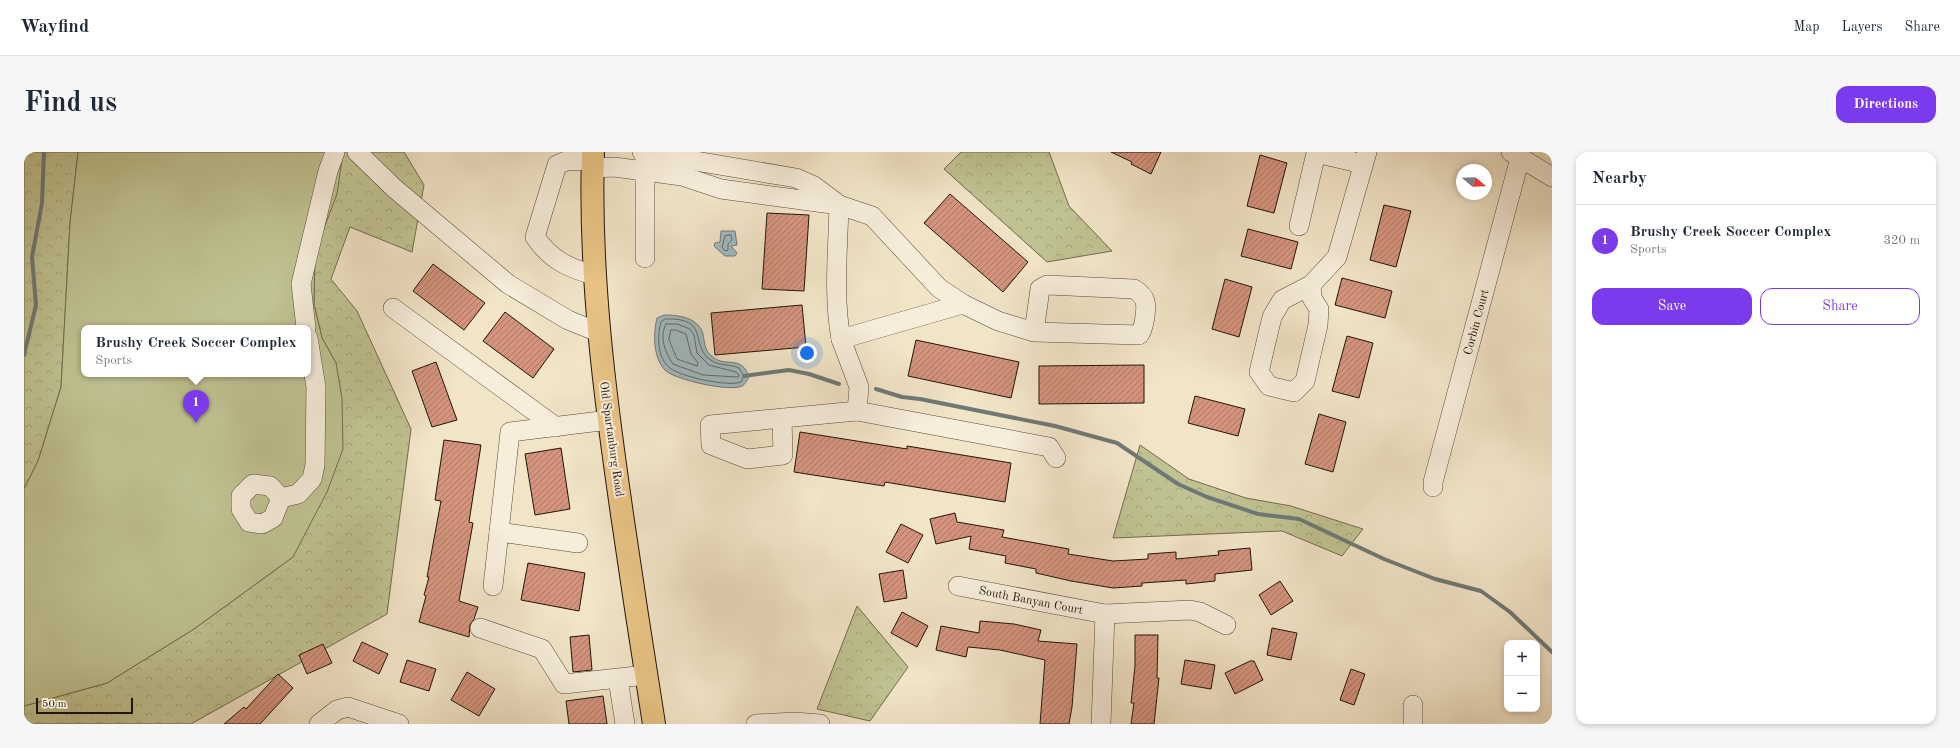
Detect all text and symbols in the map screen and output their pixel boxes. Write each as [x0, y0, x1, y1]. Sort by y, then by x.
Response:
text: Wayfind [20, 18, 89, 37]
text: Map [1794, 20, 1820, 34]
text: Layers [1842, 20, 1883, 34]
text: Share [1905, 20, 1940, 34]
button: Directions [1836, 86, 1936, 123]
text: Find us [24, 90, 117, 118]
north arrow [1456, 164, 1492, 200]
text: Nearby [1592, 170, 1647, 187]
text: Brushy Creek Soccer Complex [1630, 225, 1831, 240]
text: 1 [1601, 234, 1609, 247]
text: 320 m [1883, 234, 1920, 247]
text: Sports [1630, 243, 1667, 256]
street label: Corbin Court [1462, 288, 1492, 356]
button: Save [1592, 288, 1752, 325]
button: Share [1760, 288, 1920, 325]
popup [81, 325, 311, 377]
text: Brushy Creek Soccer Complex [95, 336, 297, 351]
your location [797, 343, 817, 363]
text: Sports [95, 354, 132, 367]
street label: Old Spartanburg Road [597, 381, 625, 498]
pin: 1 [183, 390, 209, 423]
street label: South Banyan Court [978, 585, 1084, 617]
map controls [1504, 640, 1540, 712]
button: + [1504, 640, 1540, 676]
button: − [1504, 676, 1540, 712]
scale bar [36, 696, 133, 715]
text: 50 m [42, 699, 67, 710]

